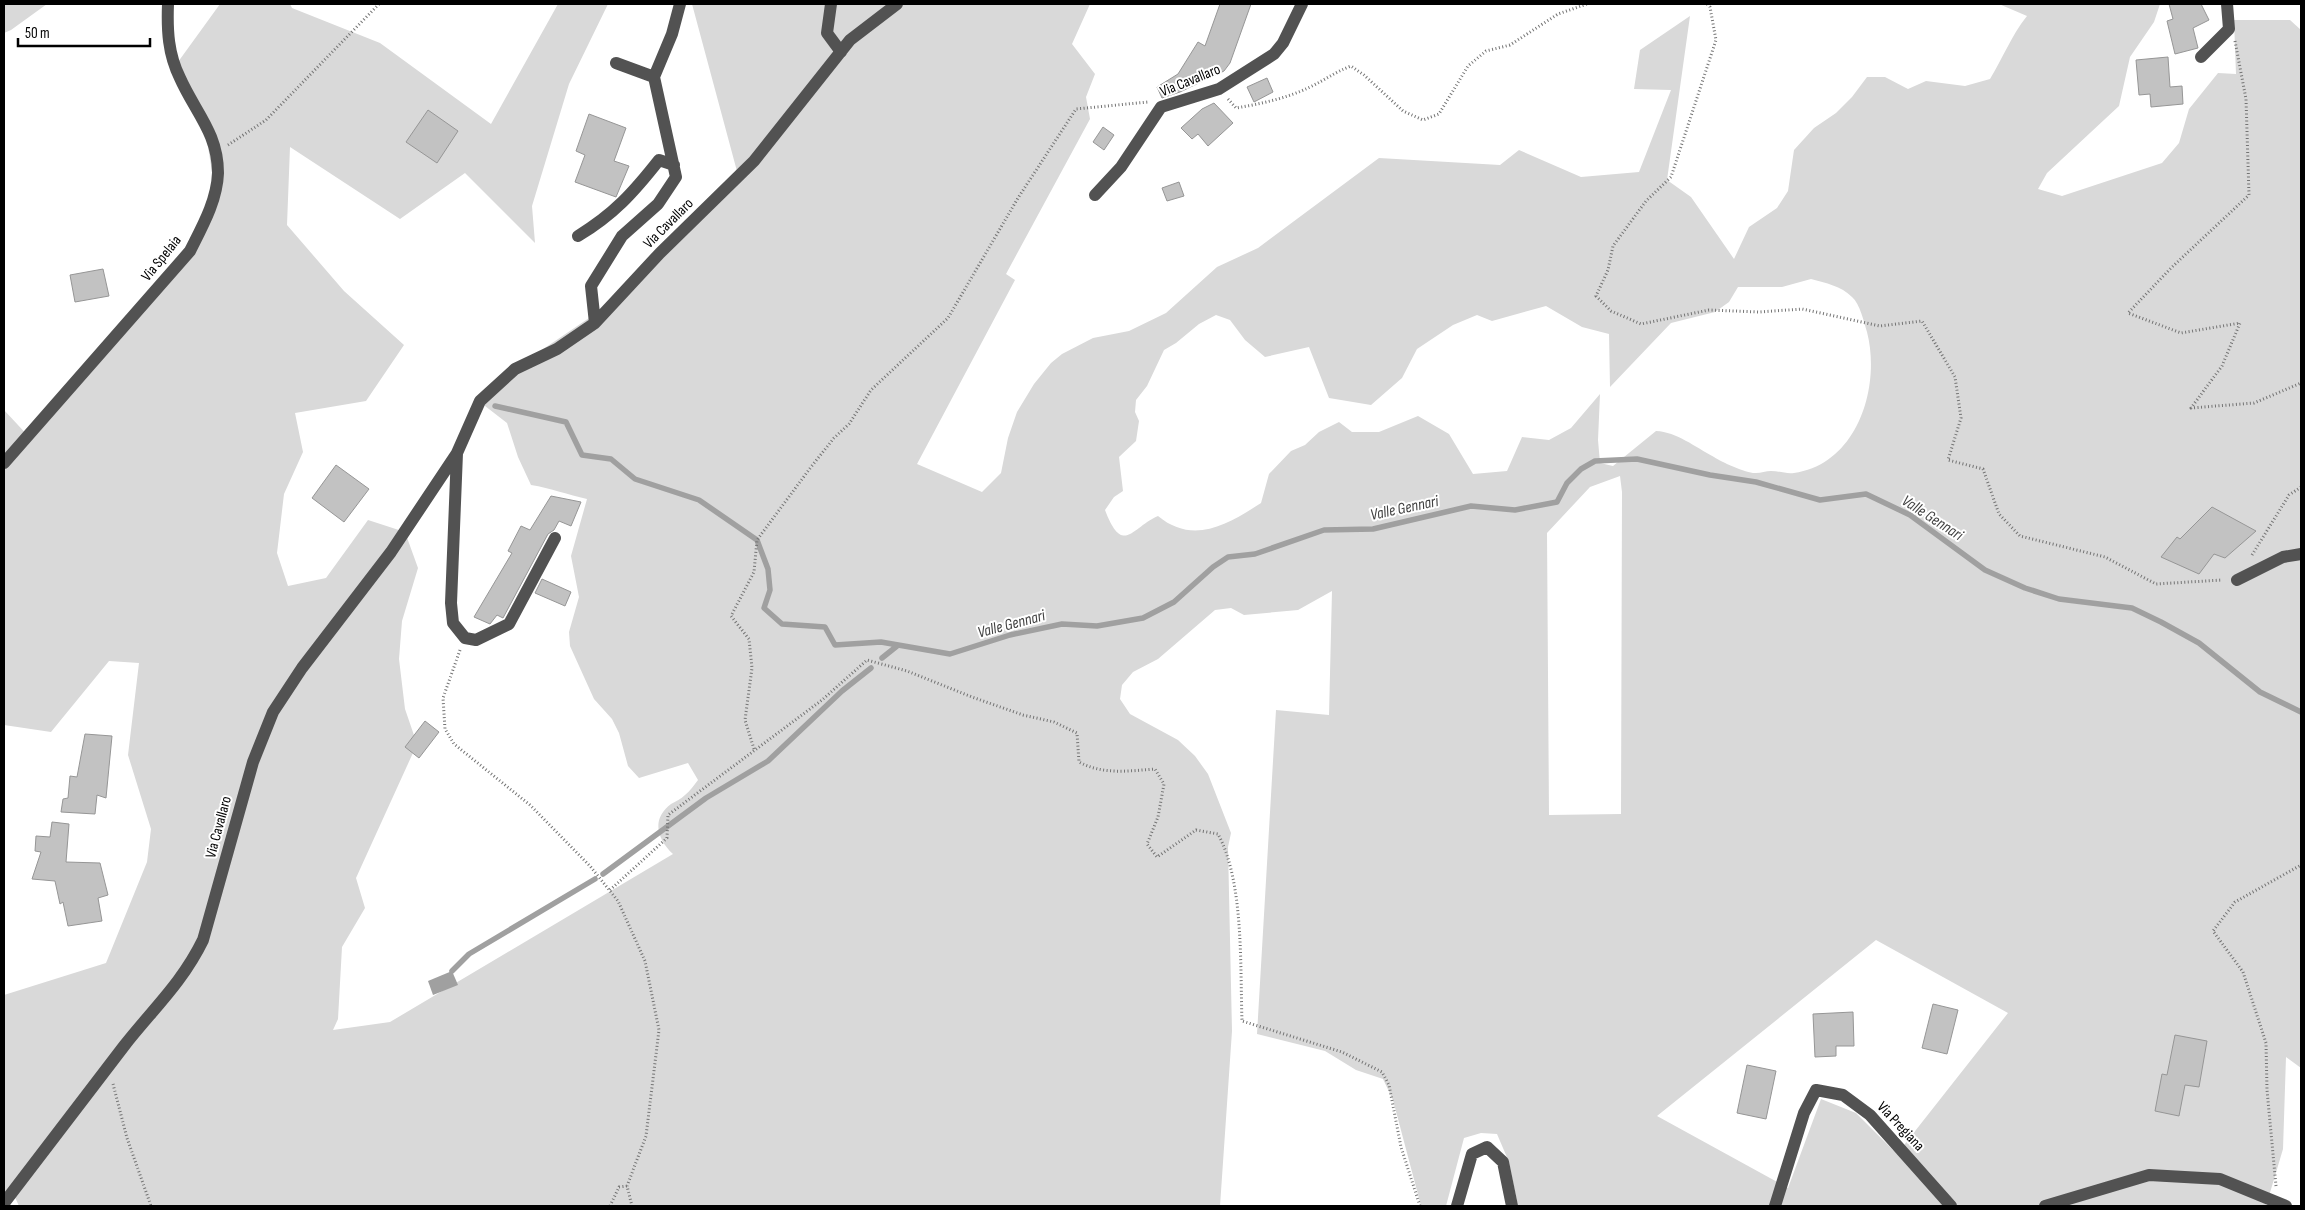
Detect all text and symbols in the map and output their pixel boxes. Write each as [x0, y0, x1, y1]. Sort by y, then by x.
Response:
scale bar [18, 15, 150, 47]
text: 50 m [25, 24, 50, 43]
street label: Via Cavallaro [1157, 60, 1223, 101]
street label: Via Cavallaro [639, 194, 697, 252]
street label: Via Spelaia [137, 231, 186, 285]
water label: Valle Gennari [1898, 491, 1967, 546]
water label: Valle Gennari [1369, 492, 1441, 525]
water label: Valle Gennari [976, 606, 1048, 643]
street label: Via Cavallaro [201, 794, 236, 860]
street label: Via Pregiana [1873, 1098, 1928, 1155]

